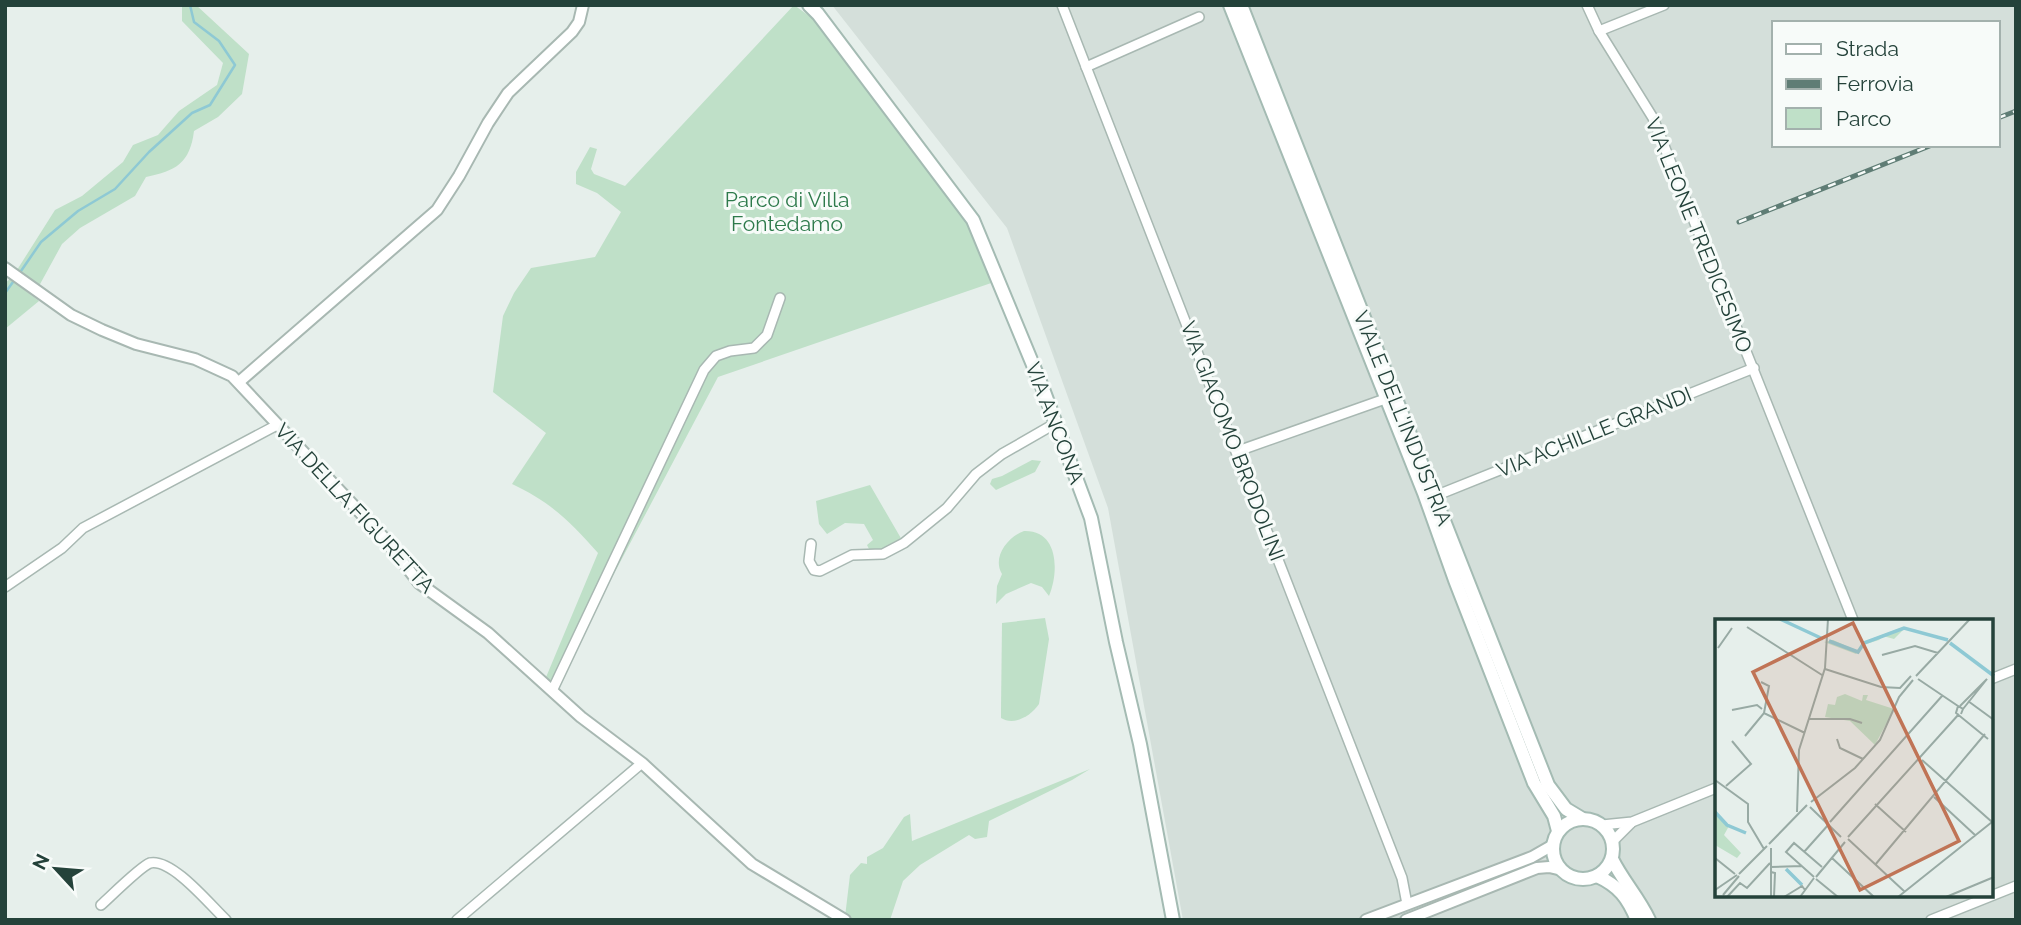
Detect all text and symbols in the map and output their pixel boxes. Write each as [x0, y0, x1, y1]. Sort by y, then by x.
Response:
legend [1772, 21, 2000, 147]
text: Strada [1836, 36, 1899, 61]
text: Ferrovia [1836, 71, 1914, 96]
text: Parco [1836, 106, 1891, 131]
street label: VIA LEONE TREDICESIMO [1640, 114, 1758, 356]
park label: Parco di Villa Fontedamo [725, 187, 849, 236]
street label: VIALE DELL'INDUSTRIA [1348, 307, 1458, 529]
street label: VIA GIACOMO BRODOLINI [1176, 318, 1290, 564]
street label: VIA ANCONA [1020, 359, 1090, 487]
street label: VIA ACHILLE GRANDI [1493, 381, 1695, 483]
street label: VIA DELLA FIGURETTA [270, 418, 440, 598]
inset map [1715, 619, 1993, 897]
north arrow [21, 834, 91, 904]
text: N [28, 850, 54, 873]

